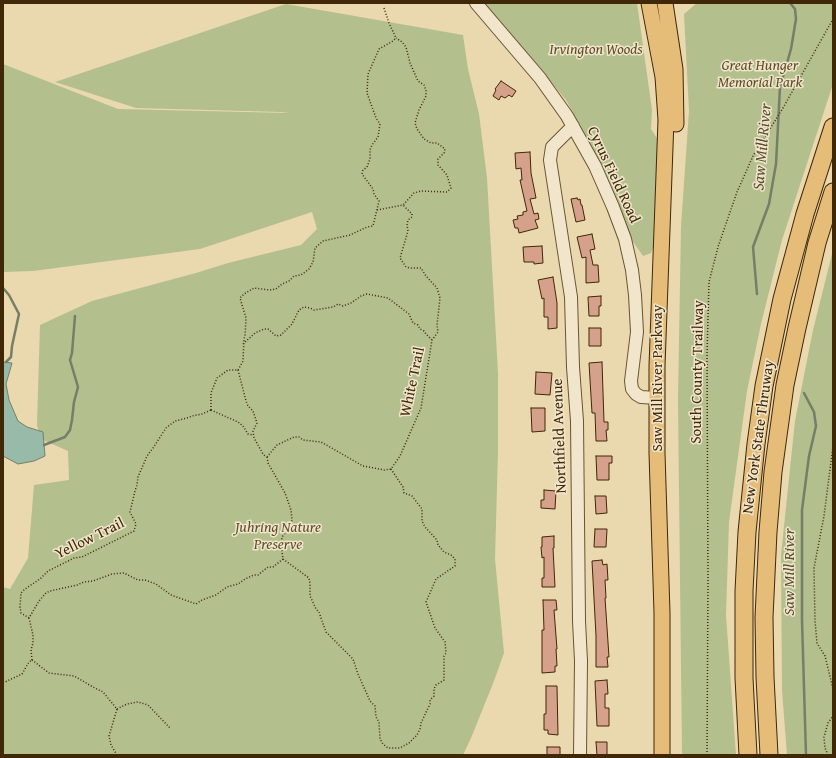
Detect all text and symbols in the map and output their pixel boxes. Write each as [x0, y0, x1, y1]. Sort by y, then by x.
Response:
park label: Irvington Woods [549, 41, 643, 59]
park label: Great Hunger Memorial Park [718, 57, 802, 92]
water label: Saw Mill River [750, 103, 776, 191]
street label: Cyrus Field Road [583, 124, 643, 226]
street label: South County Trailway [688, 300, 708, 444]
street label: Saw Mill River Parkway [649, 305, 667, 451]
street label: White Trail [397, 345, 429, 419]
street label: New York State Thruway [739, 359, 779, 515]
street label: Northfield Avenue [549, 378, 571, 494]
street label: Yellow Trail [52, 514, 128, 564]
park label: Juhring Nature Preserve [235, 519, 321, 554]
water label: Saw Mill River [780, 528, 800, 616]

